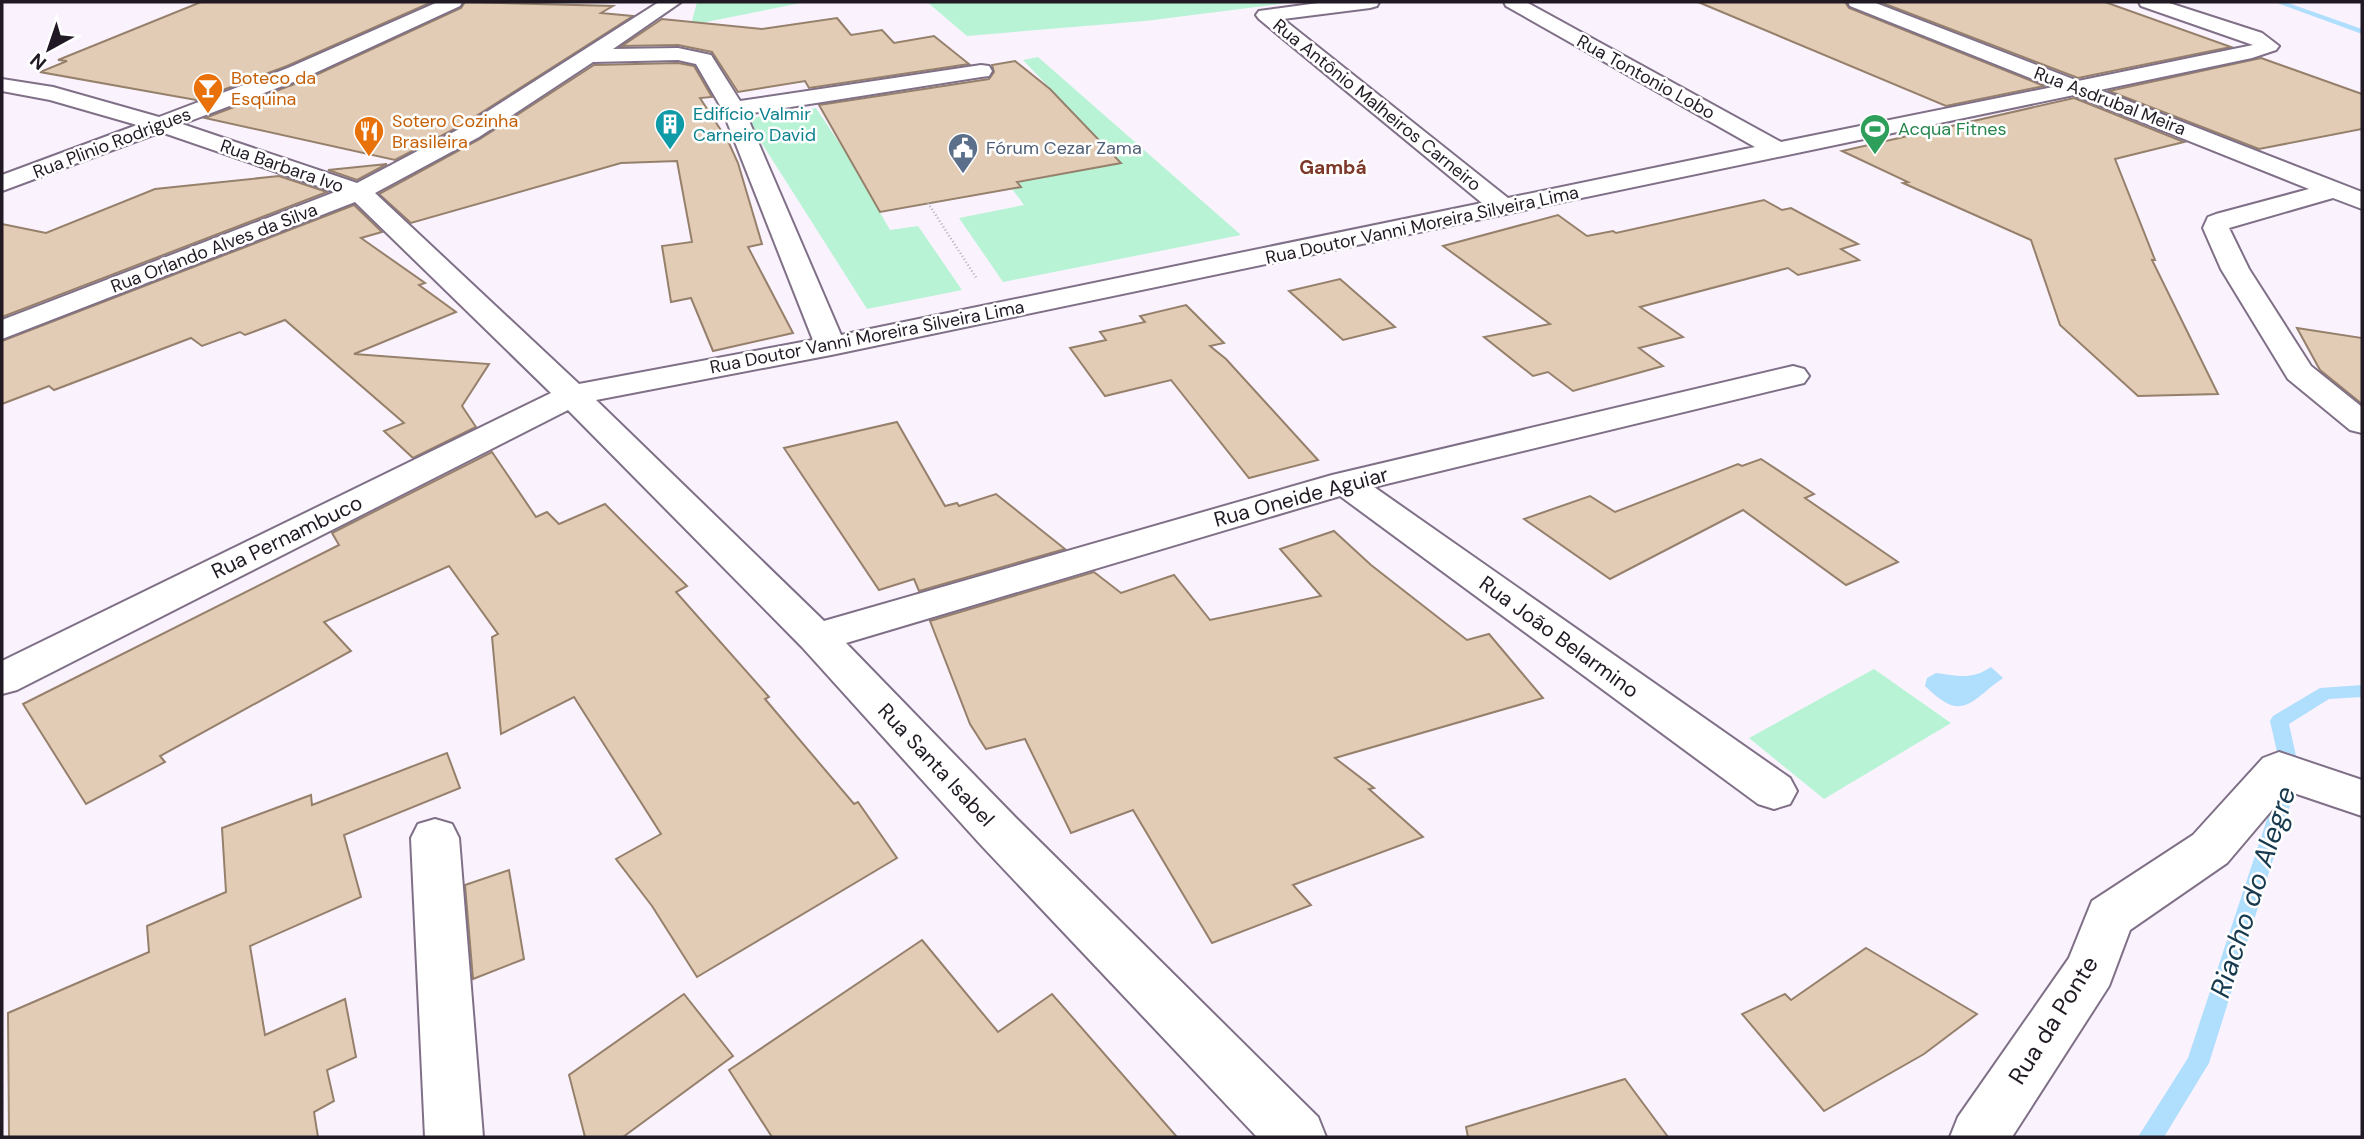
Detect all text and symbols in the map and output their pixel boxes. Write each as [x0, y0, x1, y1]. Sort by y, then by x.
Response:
street label: Rua Antônio Malheiros Carneiro [1268, 13, 1486, 197]
north arrow [14, 14, 84, 84]
street label: Rua Tontonio Lobo [1573, 29, 1719, 125]
text: N [25, 48, 52, 76]
street label: Rua Asdrubal Meira [2031, 61, 2189, 141]
place label: Boteco da Esquina [231, 66, 316, 111]
bar icon: Boteco da Esquina [191, 71, 225, 115]
street label: Rua Plinio Rodrigues [30, 102, 194, 184]
place label: Edifício Valmir Carneiro David [693, 102, 816, 147]
building icon: Edifício Valmir Carneiro David [653, 107, 687, 151]
place label: Sotero Cozinha Brasileira [392, 109, 518, 154]
sports icon: Acqua Fitnes [1858, 112, 1892, 156]
restaurant icon: Sotero Cozinha Brasileira [352, 114, 386, 158]
place label: Acqua Fitnes [1898, 117, 2007, 141]
public building icon: Fórum Cezar Zama [946, 131, 980, 175]
street label: Rua Barbara Ivo [217, 134, 347, 198]
place label: Fórum Cezar Zama [986, 136, 1142, 160]
district label: Gambá [1299, 155, 1367, 180]
street label: Rua Doutor Vanni Moreira Silveira Lima [1263, 180, 1581, 270]
street label: Rua Orlando Alves da Silva [107, 197, 321, 299]
street label: Rua Doutor Vanni Moreira Silveira Lima [708, 295, 1026, 379]
street label: Rua Oneide Aguiar [1211, 460, 1391, 534]
street label: Rua Pernambuco [207, 488, 367, 586]
street label: Rua João Belarmino [1474, 570, 1644, 704]
street label: Rua Santa Isabel [872, 697, 1000, 833]
water label: Riacho do Alegre [2201, 782, 2305, 1002]
street label: Rua da Ponte [2001, 950, 2105, 1090]

